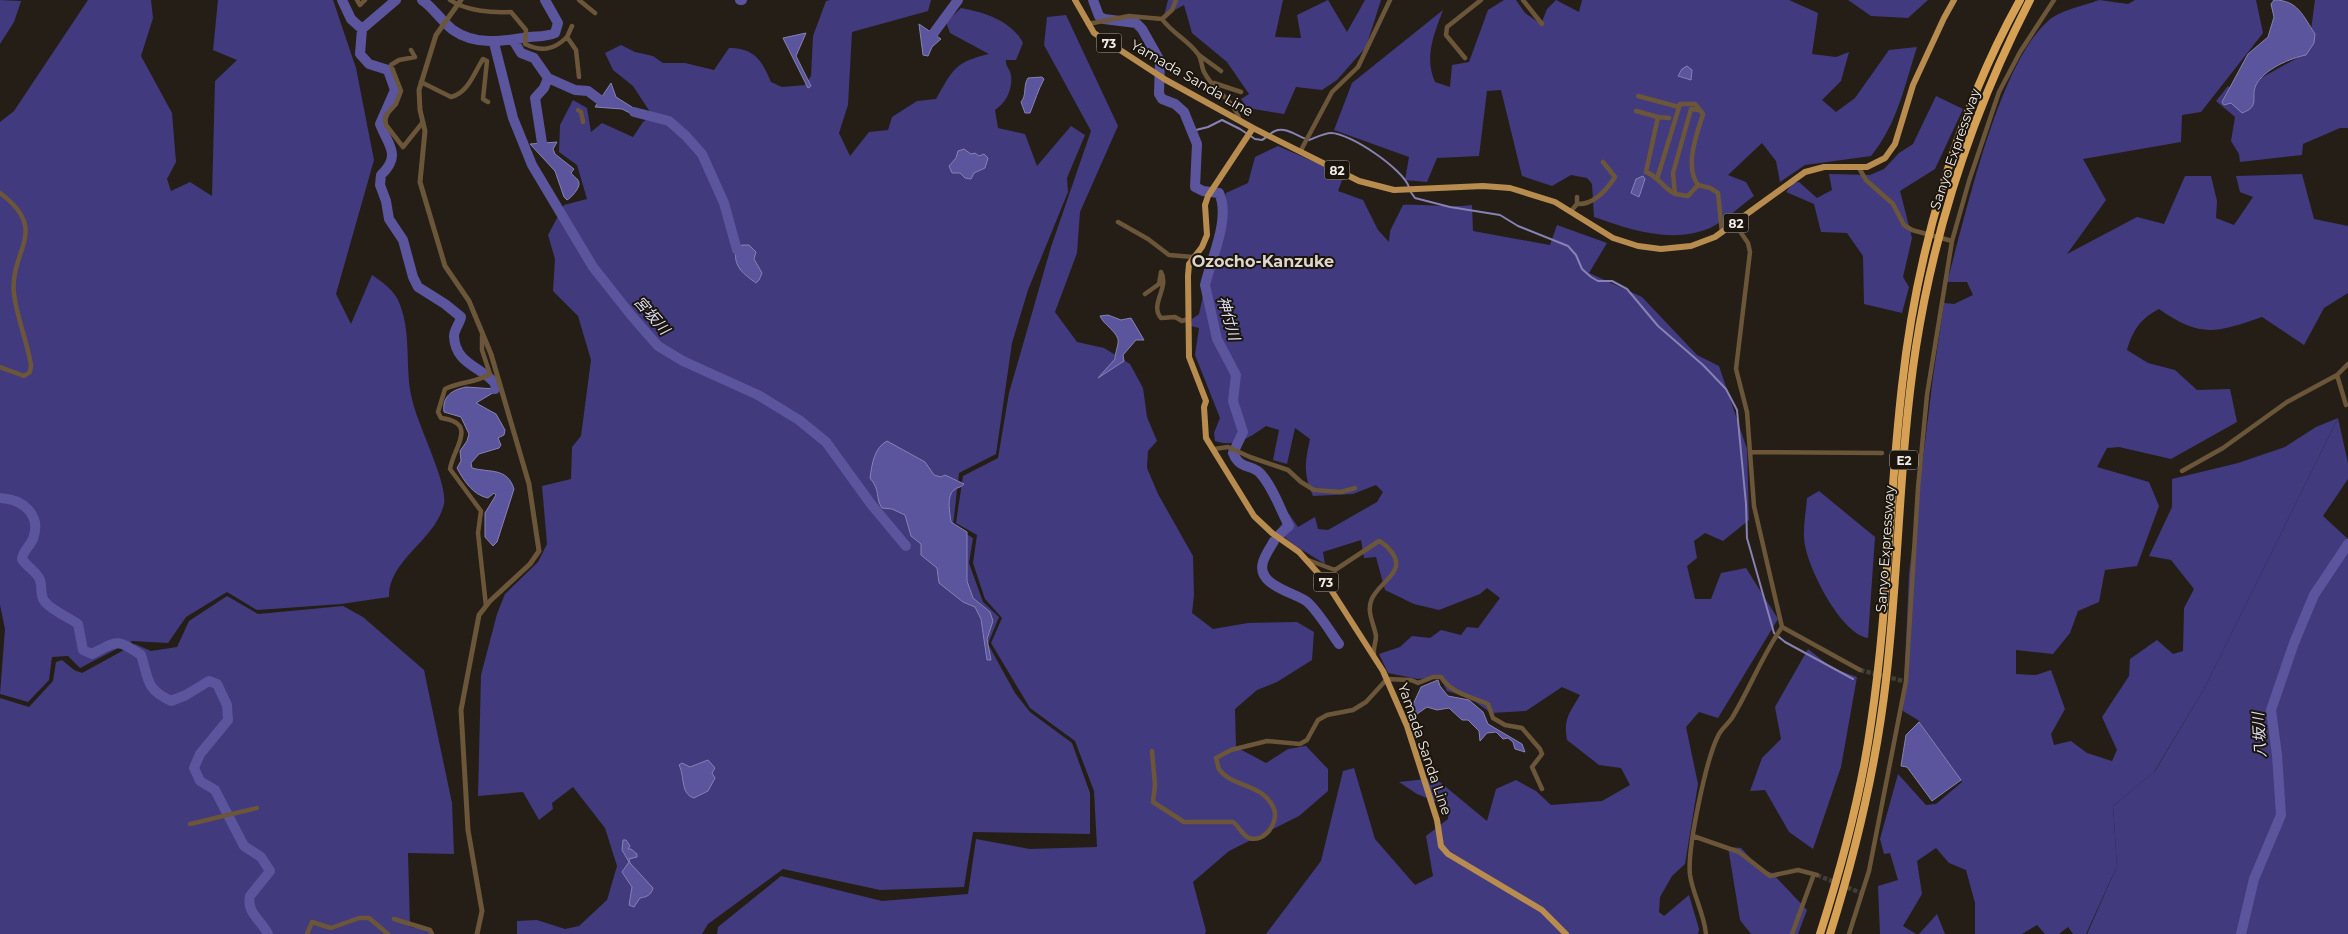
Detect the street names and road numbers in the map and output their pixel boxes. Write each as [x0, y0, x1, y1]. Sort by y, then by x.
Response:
road number: 73 [1096, 34, 1122, 52]
street label: Yamada Sanda Line [1128, 36, 1256, 120]
street label: Sanyo Expressway [1926, 86, 1984, 212]
road number: 82 [1324, 160, 1350, 180]
road number: 82 [1724, 214, 1748, 232]
road number: E2 [1890, 450, 1918, 470]
street label: Sanyo Expressway [1872, 485, 1898, 613]
road number: 73 [1314, 572, 1338, 592]
street label: Yamada Sanda Line [1394, 681, 1456, 817]

